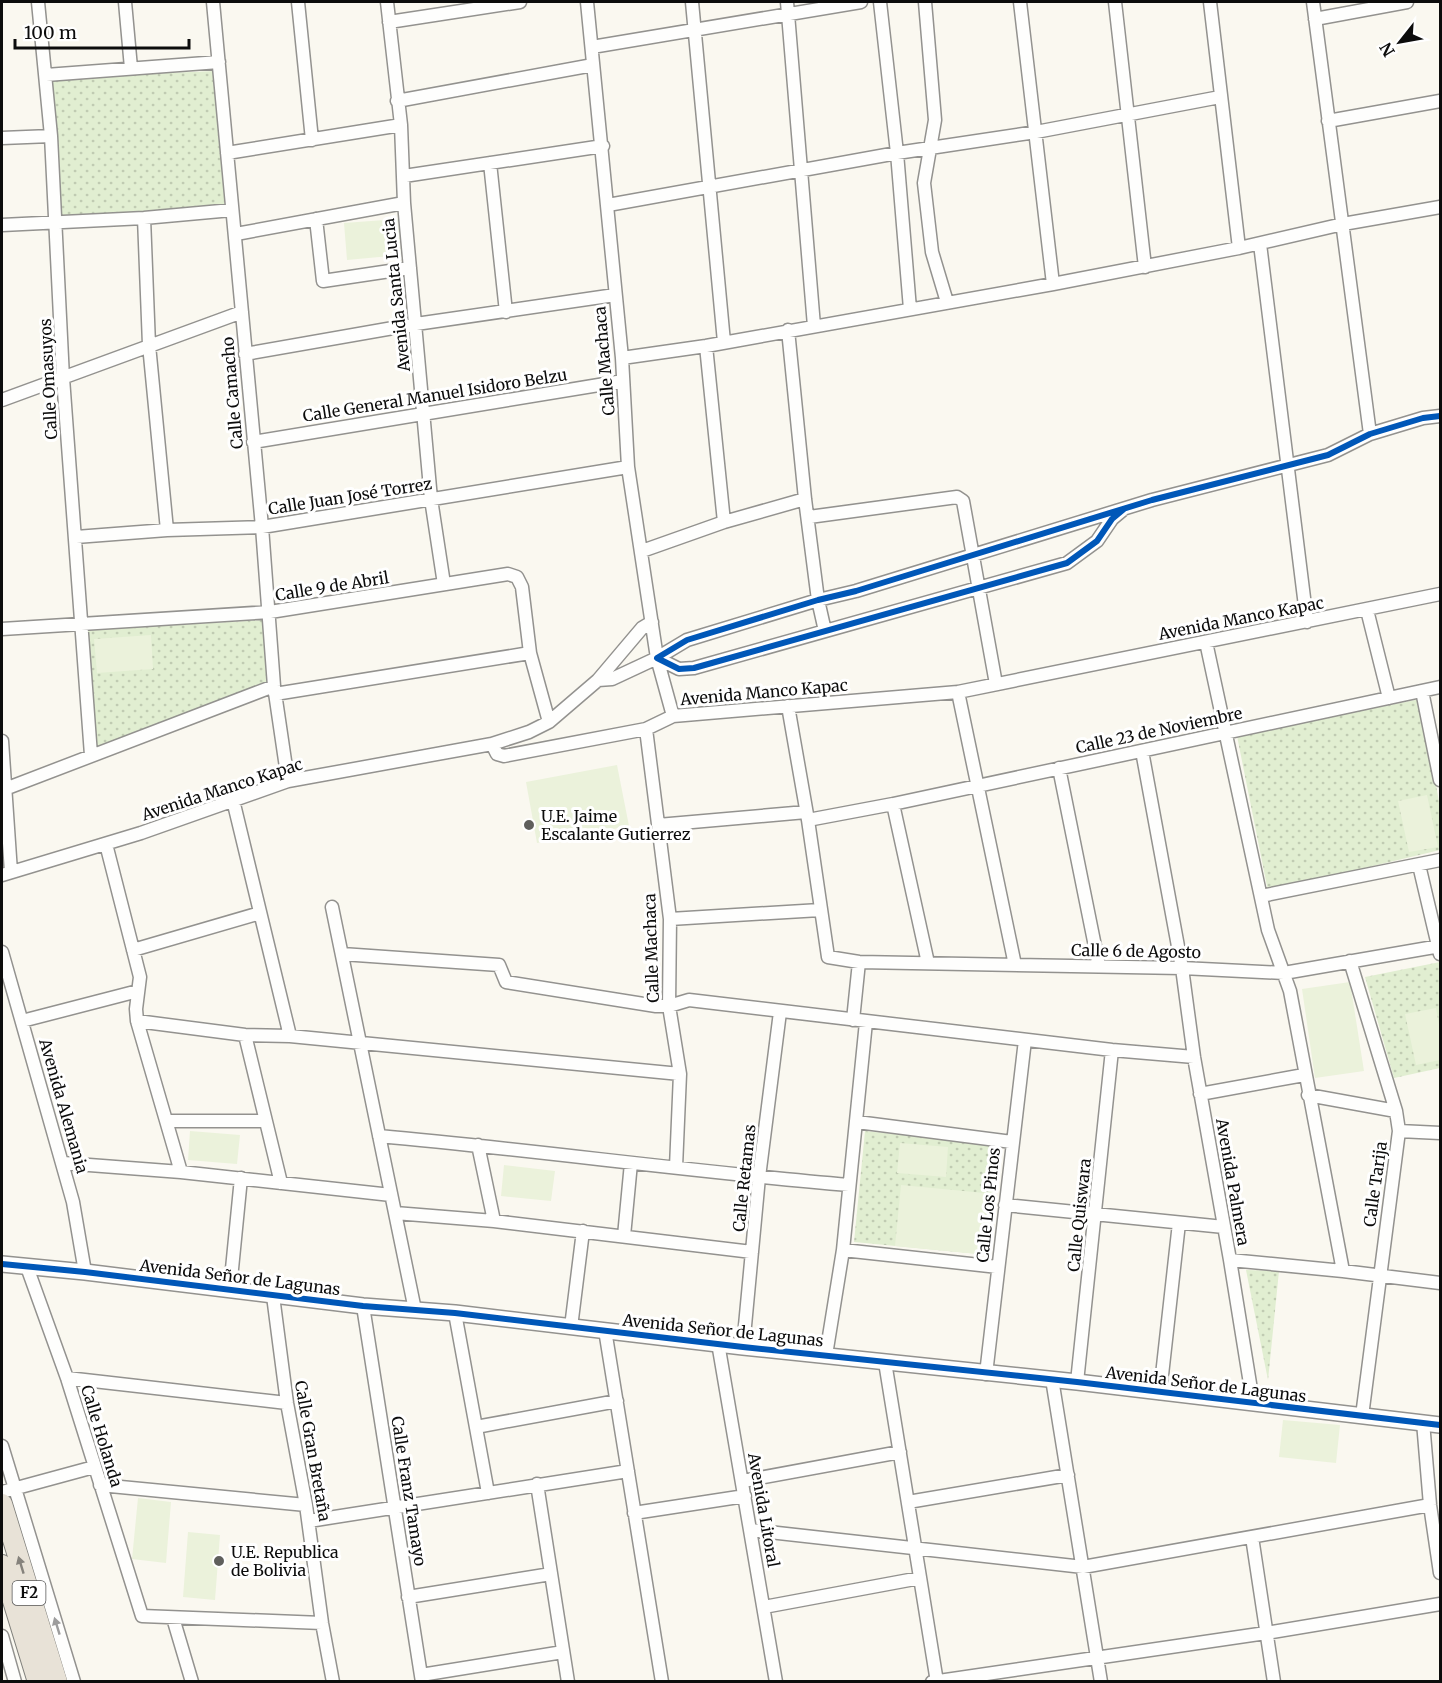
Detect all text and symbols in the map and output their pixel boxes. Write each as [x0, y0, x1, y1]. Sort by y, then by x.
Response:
scale bar [15, 12, 189, 50]
north arrow [1370, 12, 1430, 72]
text: 100 m [24, 21, 77, 44]
text: N [1375, 39, 1399, 60]
street label: Avenida Santa Lucia [378, 217, 414, 374]
street label: Calle Machaca [589, 305, 619, 416]
street label: Calle Omasuyos [35, 318, 61, 440]
street label: Calle Camacho [217, 336, 247, 450]
street label: Calle General Manuel Isidoro Belzu [301, 364, 569, 426]
street label: Calle Juan José Torrez [267, 473, 434, 519]
street label: Calle 9 de Abril [274, 567, 390, 605]
street label: Avenida Manco Kapac [1156, 592, 1325, 644]
street label: Avenida Manco Kapac [678, 675, 849, 709]
street label: Calle 23 de Noviembre [1074, 703, 1244, 757]
street label: Avenida Manco Kapac [138, 754, 305, 825]
place label: U.E. Jaime Escalante Gutierrez [541, 806, 691, 844]
marker: U.E. Jaime Escalante Gutierrez [522, 818, 536, 832]
street label: Calle Machaca [639, 893, 663, 1003]
street label: Calle 6 de Agosto [1071, 940, 1201, 962]
street label: Avenida Alemania [35, 1035, 93, 1176]
street label: Avenida Palmera [1212, 1116, 1254, 1248]
street label: Calle Retamas [728, 1123, 760, 1233]
street label: Calle Tarija [1359, 1140, 1391, 1228]
street label: Calle Los Pinos [972, 1146, 1004, 1264]
street label: Calle Quiswara [1063, 1157, 1095, 1273]
street label: Avenida Señor de Lagunas [138, 1255, 342, 1299]
street label: Avenida Señor de Lagunas [620, 1309, 825, 1351]
street label: Avenida Señor de Lagunas [1104, 1362, 1308, 1406]
street label: Calle Gran Bretaña [291, 1379, 335, 1523]
street label: Calle Holanda [77, 1383, 127, 1490]
street label: Calle Franz Tamayo [387, 1415, 431, 1567]
street label: Avenida Litoral [744, 1450, 784, 1569]
place label: U.E. Republica de Bolivia [231, 1542, 339, 1580]
marker: U.E. Republica de Bolivia [212, 1554, 226, 1568]
one-way arrow [16, 1556, 25, 1574]
road number: F2 [12, 1581, 46, 1605]
one-way arrow [52, 1617, 61, 1635]

